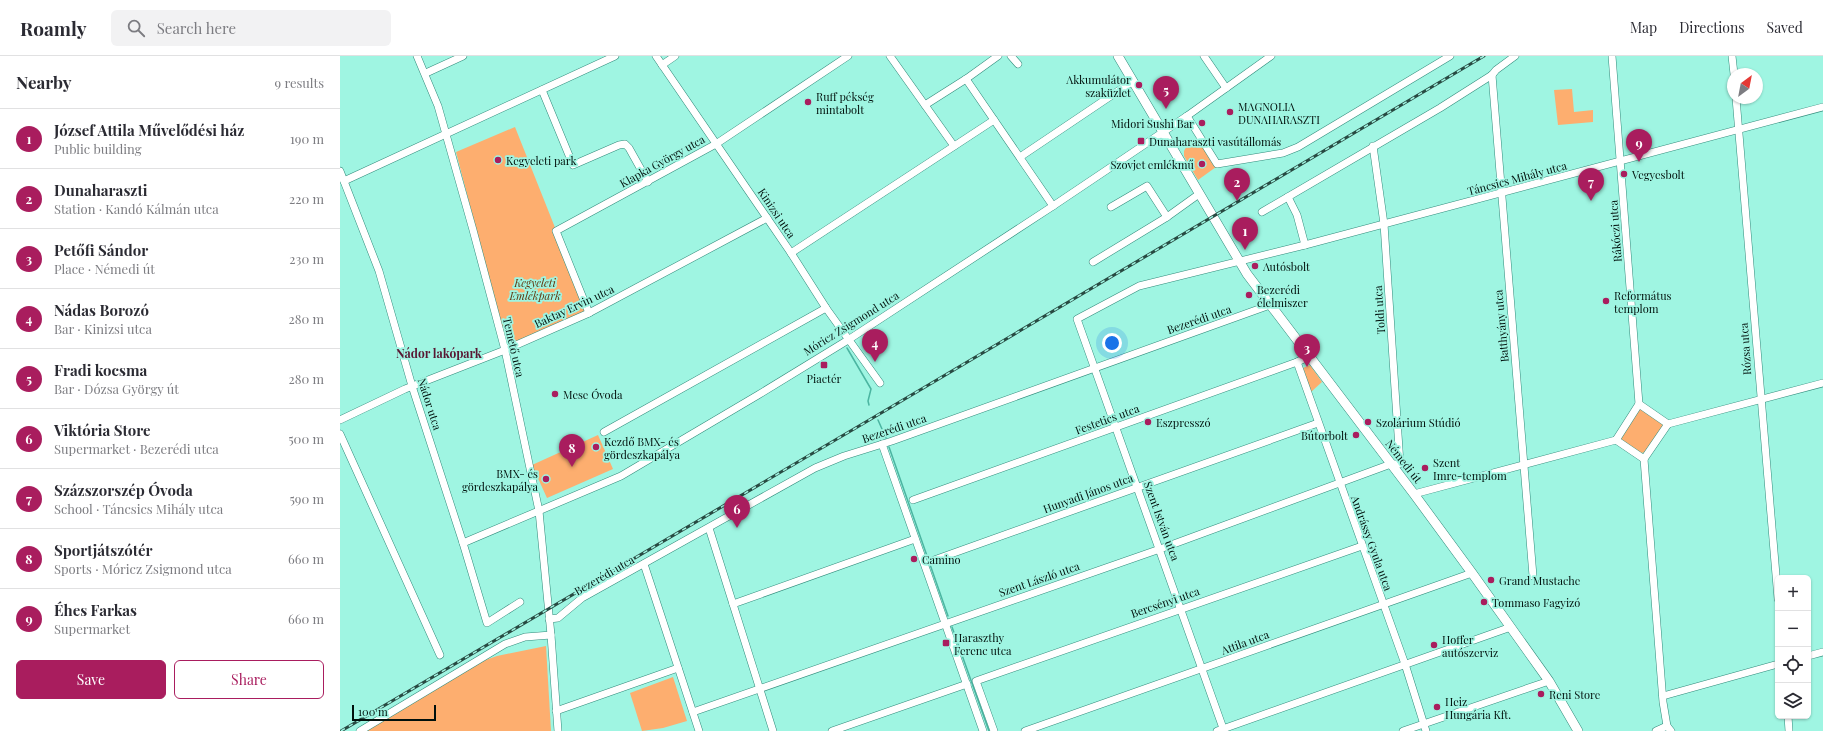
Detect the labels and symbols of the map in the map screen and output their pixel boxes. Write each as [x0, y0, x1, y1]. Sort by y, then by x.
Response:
north arrow [1727, 68, 1763, 104]
place label: Akkumulátor szaküzlet [1065, 72, 1131, 100]
pin: 5 [1153, 76, 1179, 109]
marker: Akkumulátor szaküzlet [1134, 80, 1144, 90]
place label: Ruff pékség mintabolt [816, 89, 874, 117]
marker: Ruff pékség mintabolt [803, 97, 813, 107]
place label: MAGNOLIA DUNAHARASZTI [1238, 99, 1320, 127]
marker: MAGNOLIA DUNAHARASZTI [1225, 107, 1235, 117]
place label: Midori Sushi Bar [1111, 116, 1194, 131]
marker: Midori Sushi Bar [1197, 118, 1207, 128]
pin: 9 [1626, 129, 1652, 162]
street label: Klapka György utca [617, 131, 708, 191]
place label: Dunaharaszti vasútállomás [1149, 134, 1281, 149]
marker: Dunaharaszti vasútállomás [1136, 136, 1146, 146]
place label: Kegyeleti park [506, 153, 577, 168]
marker: Kegyeleti park [493, 155, 503, 165]
place label: Szovjet emlékmű [1110, 157, 1195, 172]
street label: Táncsics Mihály utca [1466, 157, 1569, 198]
marker: Szovjet emlékmű [1197, 159, 1207, 169]
place label: Vegyesbolt [1631, 167, 1685, 182]
pin: 2 [1224, 168, 1250, 201]
pin: 7 [1578, 168, 1604, 201]
marker: Vegyesbolt [1619, 169, 1629, 179]
street label: Kinizsi utca [755, 185, 800, 241]
street label: Rákóczi utca [1605, 199, 1625, 262]
pin: 1 [1232, 217, 1258, 250]
place label: Autósbolt [1262, 259, 1310, 274]
marker: Autósbolt [1250, 261, 1260, 271]
park label: Kegyeleti Emlékpark [508, 275, 561, 303]
street label: Baktay Ervin utca [532, 281, 617, 331]
place label: Bezerédi élelmiszer [1257, 282, 1308, 310]
street label: Toldi utca [1370, 285, 1388, 335]
street label: Móricz Zsigmond utca [800, 287, 902, 358]
place label: Református templom [1614, 288, 1672, 316]
street label: Batthyány utca [1490, 289, 1512, 363]
marker: Bezerédi élelmiszer [1244, 290, 1254, 300]
marker: Református templom [1601, 296, 1611, 306]
street label: Bezerédi utca [1165, 301, 1234, 337]
street label: Temető utca [500, 316, 528, 379]
street label: Rózsa utca [1736, 322, 1754, 376]
pin: 4 [862, 329, 888, 362]
your location [1102, 333, 1122, 353]
pin: 3 [1294, 334, 1320, 367]
district label: Nádor lakópark [396, 345, 483, 361]
marker: Piactér [819, 360, 829, 370]
place label: Piactér [807, 371, 842, 386]
street label: Nádor utca [415, 376, 446, 432]
place label: Mese Óvoda [563, 387, 623, 402]
marker: Mese Óvoda [550, 389, 560, 399]
street label: Festetics utca [1073, 400, 1142, 438]
street label: Bezerédi utca [860, 410, 929, 446]
place label: Eszpresszó [1156, 415, 1211, 430]
place label: Szolárium Stúdió [1376, 415, 1461, 430]
marker: Eszpresszó [1143, 417, 1153, 427]
marker: Szolárium Stúdió [1363, 417, 1373, 427]
place label: Bútorbolt [1301, 428, 1348, 443]
marker: Bútorbolt [1351, 430, 1361, 440]
pin: 8 [559, 434, 585, 467]
place label: Kezdő BMX- és gördeszkapálya [604, 434, 680, 462]
street label: Némedi út [1382, 436, 1426, 486]
marker: Kezdő BMX- és gördeszkapálya [591, 442, 601, 452]
place label: Szent Imre-templom [1433, 455, 1507, 483]
marker: Szent Imre-templom [1420, 463, 1430, 473]
place label: BMX- és gördeszkapálya [462, 466, 539, 494]
street label: Hunyadi János utca [1041, 470, 1135, 516]
marker: BMX- és gördeszkapálya [541, 474, 551, 484]
street label: Szent István utca [1141, 479, 1183, 563]
street label: Andrássy Gyula utca [1348, 492, 1396, 593]
pin: 6 [724, 495, 750, 528]
street label: Bezerédi utca [571, 552, 637, 598]
place label: Camino [922, 552, 961, 567]
marker: Camino [909, 554, 919, 564]
street label: Szent László utca [996, 558, 1082, 600]
place label: Grand Mustache [1499, 573, 1581, 588]
marker: Grand Mustache [1486, 575, 1496, 585]
street label: Bercsényi utca [1129, 583, 1202, 621]
place label: Tommaso Fagyizó [1492, 595, 1580, 610]
marker: Tommaso Fagyizó [1479, 597, 1489, 607]
street label: Attila utca [1218, 626, 1271, 658]
place label: Haraszthy Ferenc utca [954, 630, 1012, 658]
place label: Hoffer autószerviz [1442, 632, 1498, 660]
marker: Haraszthy Ferenc utca [941, 638, 951, 648]
marker: Hoffer autószerviz [1429, 640, 1439, 650]
place label: Reni Store [1549, 687, 1601, 702]
marker: Reni Store [1536, 689, 1546, 699]
place label: Heiz Hungária Kft. [1445, 694, 1511, 722]
marker: Heiz Hungária Kft. [1432, 702, 1442, 712]
scale bar [352, 703, 436, 722]

